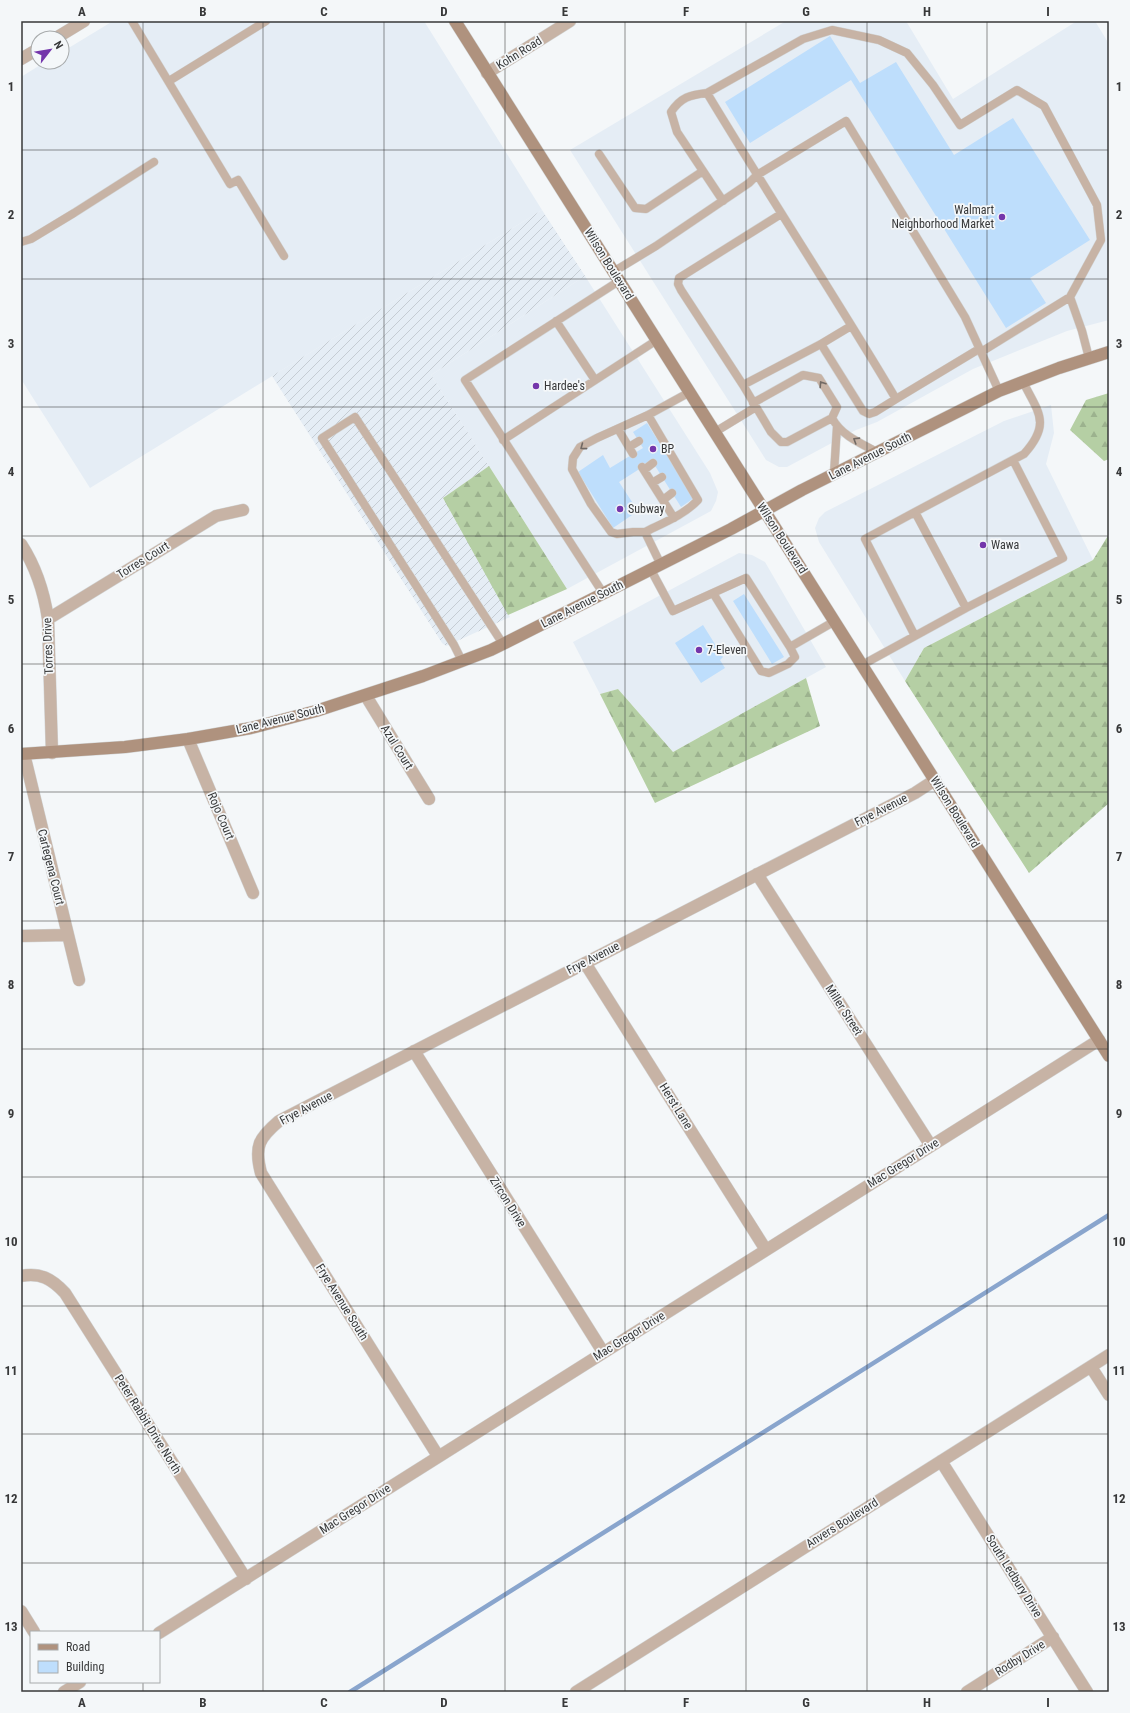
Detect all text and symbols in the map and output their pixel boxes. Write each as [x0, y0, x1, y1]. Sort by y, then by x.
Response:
text: A [78, 4, 86, 19]
text: B [199, 4, 207, 19]
text: C [320, 4, 328, 19]
text: D [440, 4, 448, 19]
text: E [562, 4, 569, 19]
text: F [683, 4, 689, 19]
text: G [802, 4, 810, 19]
text: H [923, 4, 931, 19]
text: I [1046, 4, 1050, 19]
north arrow [30, 30, 70, 70]
street label: Kohn Road [494, 34, 544, 72]
text: N [51, 39, 66, 52]
text: 1 [8, 79, 14, 94]
text: 1 [1116, 79, 1122, 94]
place label: Walmart Neighborhood Market [891, 203, 994, 231]
text: 2 [8, 207, 15, 222]
text: 2 [1116, 207, 1123, 222]
marker: Walmart Neighborhood Market [997, 212, 1007, 222]
street label: Wilson Boulevard [581, 226, 637, 302]
text: 3 [8, 336, 14, 351]
text: 3 [1116, 336, 1122, 351]
place label: Hardee's [544, 379, 585, 393]
marker: Hardee's [531, 381, 541, 391]
one-way arrow [819, 381, 827, 388]
street label: Lane Avenue South [827, 429, 914, 483]
one-way arrow [853, 438, 860, 445]
one-way arrow [581, 442, 588, 449]
place label: BP [661, 442, 675, 456]
marker: BP [648, 444, 658, 454]
text: 4 [8, 464, 15, 479]
text: 4 [1116, 464, 1123, 479]
street label: Wilson Boulevard [754, 500, 810, 576]
place label: Subway [628, 502, 664, 516]
marker: Subway [615, 504, 625, 514]
street label: Torres Court [114, 538, 172, 582]
place label: Wawa [991, 538, 1019, 552]
marker: Wawa [978, 540, 988, 550]
street label: Lane Avenue South [539, 577, 626, 631]
text: 5 [8, 592, 15, 607]
text: 5 [1116, 592, 1123, 607]
street label: Torres Drive [40, 617, 56, 675]
place label: 7-Eleven [707, 643, 747, 657]
marker: 7-Eleven [694, 645, 704, 655]
street label: Lane Avenue South [234, 701, 326, 737]
text: 6 [8, 721, 15, 736]
text: 6 [1116, 721, 1123, 736]
street label: Azul Court [378, 722, 416, 772]
street label: Wilson Boulevard [927, 774, 983, 850]
street label: Rojo Court [205, 790, 237, 842]
street label: Frye Avenue [852, 791, 910, 829]
street label: Cartegena Court [35, 828, 67, 907]
text: 7 [8, 849, 15, 864]
text: 7 [1116, 849, 1123, 864]
street label: Frye Avenue [564, 939, 622, 977]
text: 8 [8, 977, 14, 992]
text: 8 [1116, 977, 1122, 992]
street label: Miller Street [822, 982, 866, 1038]
street label: Herst Lane [656, 1080, 696, 1132]
street label: Frye Avenue [277, 1088, 335, 1128]
text: 9 [8, 1106, 14, 1121]
text: 9 [1116, 1106, 1122, 1121]
street label: Mac Gregor Drive [865, 1135, 942, 1191]
street label: Zircon Drive [487, 1174, 529, 1230]
text: 10 [4, 1234, 18, 1249]
text: 10 [1112, 1234, 1126, 1249]
street label: Frye Avenue South [313, 1261, 371, 1343]
street label: Mac Gregor Drive [591, 1308, 668, 1364]
text: 11 [4, 1363, 18, 1378]
text: 11 [1112, 1363, 1126, 1378]
street label: Peter Rabbit Drive North [112, 1372, 184, 1476]
street label: Mac Gregor Drive [317, 1481, 393, 1537]
text: 12 [4, 1491, 18, 1506]
text: 12 [1112, 1491, 1126, 1506]
street label: Anvers Boulevard [803, 1495, 881, 1551]
street label: South Ledbury Drive [983, 1532, 1045, 1620]
text: 13 [4, 1619, 18, 1634]
text: 13 [1112, 1619, 1126, 1634]
legend [30, 1631, 160, 1683]
street label: Rodby Drive [993, 1637, 1048, 1679]
text: Road [66, 1640, 90, 1654]
text: Building [66, 1660, 104, 1674]
text: A [78, 1695, 86, 1710]
text: B [199, 1695, 207, 1710]
text: C [320, 1695, 328, 1710]
text: D [440, 1695, 448, 1710]
text: E [562, 1695, 569, 1710]
text: F [683, 1695, 689, 1710]
text: G [802, 1695, 810, 1710]
text: H [923, 1695, 931, 1710]
text: I [1046, 1695, 1050, 1710]

